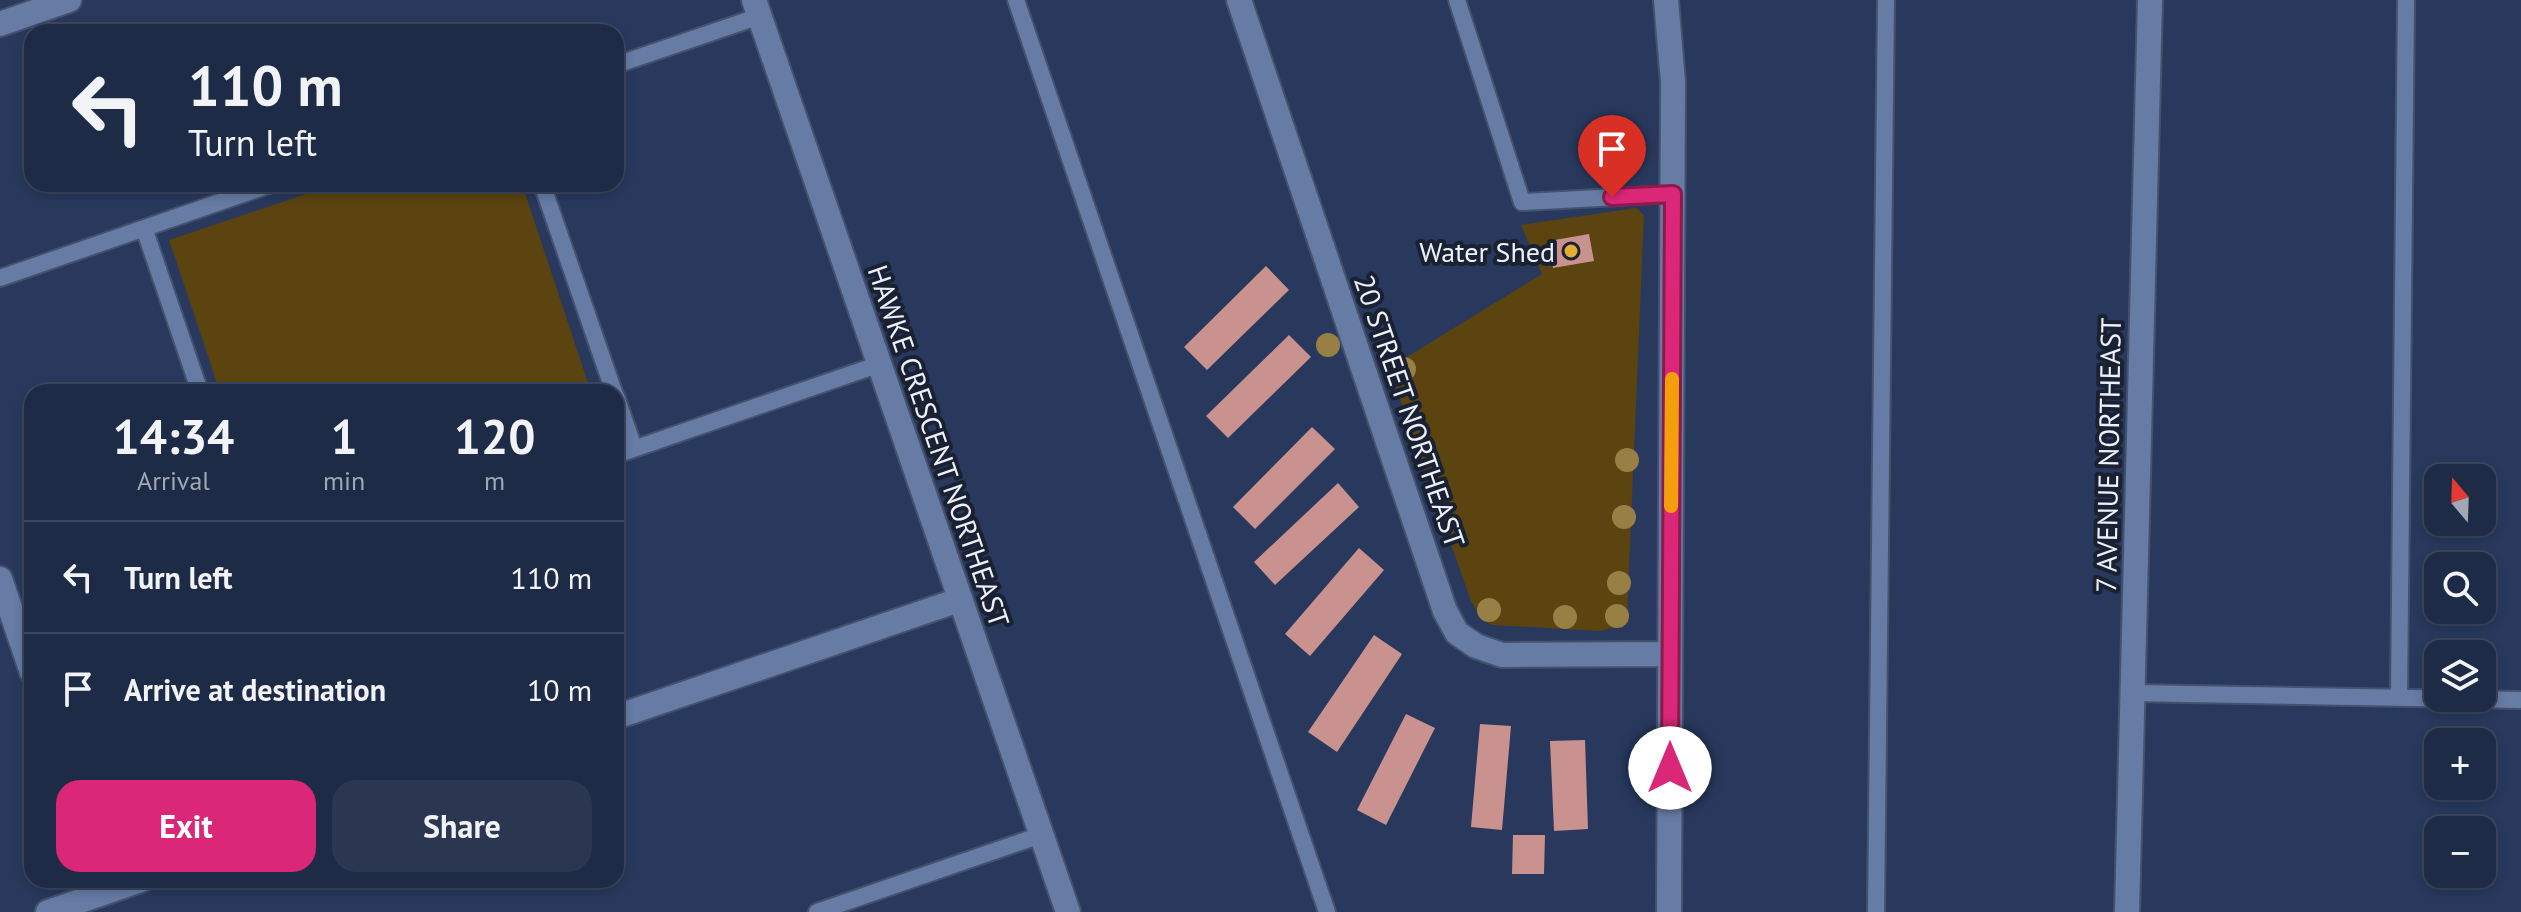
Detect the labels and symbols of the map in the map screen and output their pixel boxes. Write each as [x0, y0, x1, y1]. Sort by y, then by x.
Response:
pin [1578, 115, 1646, 197]
place label: Water Shed [1419, 233, 1555, 270]
marker: Water Shed [1562, 242, 1580, 260]
street label: HAWKE CRESCENT NORTHEAST [860, 260, 1019, 632]
street label: 20 STREET NORTHEAST [1346, 270, 1474, 553]
street label: 7 AVENUE NORTHEAST [2087, 317, 2129, 593]
north arrow [2424, 464, 2496, 536]
position arrow [1628, 726, 1712, 810]

